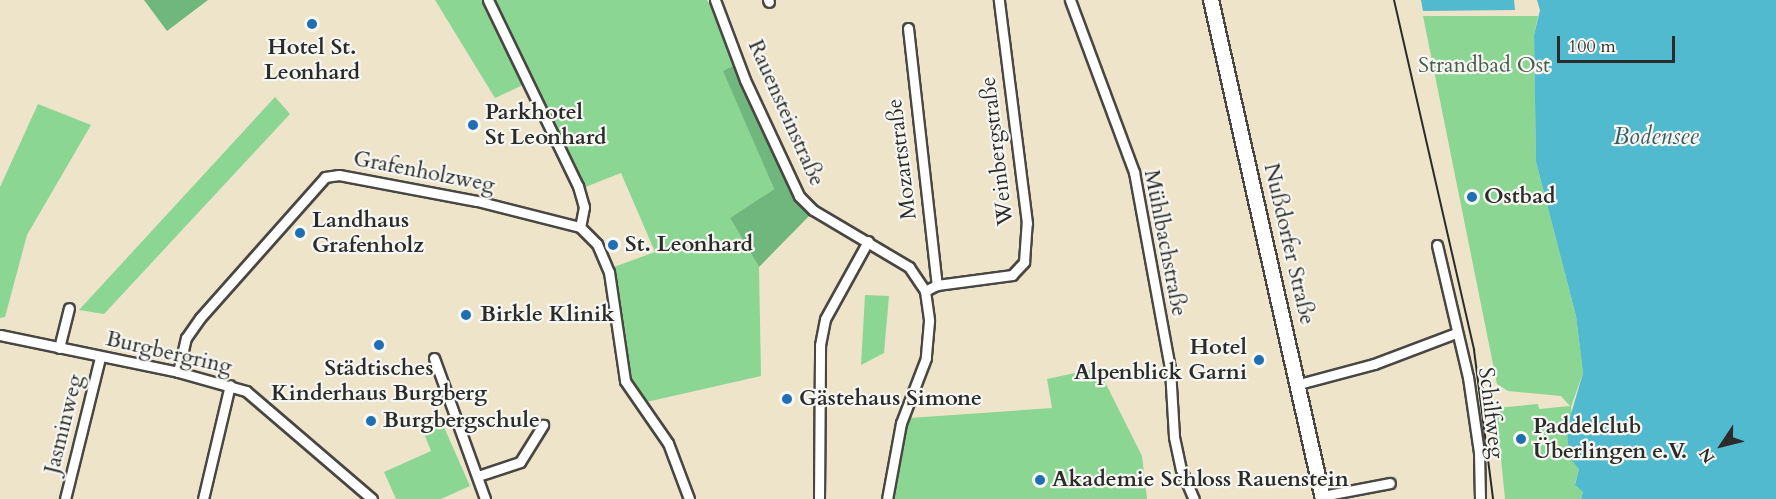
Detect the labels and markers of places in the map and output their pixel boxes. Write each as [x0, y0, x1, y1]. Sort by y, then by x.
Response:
marker: Hotel St. Leonhard [305, 17, 319, 31]
place label: Hotel St. Leonhard [264, 34, 360, 86]
place label: Parkhotel St Leonhard [485, 99, 607, 150]
marker: Parkhotel St Leonhard [466, 118, 480, 132]
place label: Ostbad [1484, 184, 1556, 210]
marker: Ostbad [1465, 190, 1479, 204]
place label: Landhaus Grafenholz [312, 207, 424, 258]
marker: Landhaus Grafenholz [293, 226, 307, 240]
place label: St. Leonhard [625, 232, 753, 258]
marker: St. Leonhard [606, 238, 620, 252]
place label: Birkle Klinik [480, 302, 615, 328]
marker: Birkle Klinik [457, 306, 475, 324]
place label: Hotel Alpenblick Garni [1074, 334, 1247, 386]
marker: Städtisches Kinderhaus Burgberg [372, 338, 386, 352]
marker: Hotel Alpenblick Garni [1252, 353, 1266, 367]
place label: Städtisches Kinderhaus Burgberg [271, 355, 487, 406]
place label: Gästehaus Simone [799, 386, 982, 412]
marker: Gästehaus Simone [780, 392, 794, 406]
place label: Burgbergschule [383, 408, 540, 434]
place label: Paddelclub Überlingen e.V. [1533, 413, 1687, 464]
marker: Burgbergschule [364, 414, 378, 428]
marker: Paddelclub Überlingen e.V. [1514, 432, 1528, 446]
place label: Akademie Schloss Rauenstein [1052, 467, 1349, 493]
marker: Akademie Schloss Rauenstein [1033, 473, 1047, 487]

